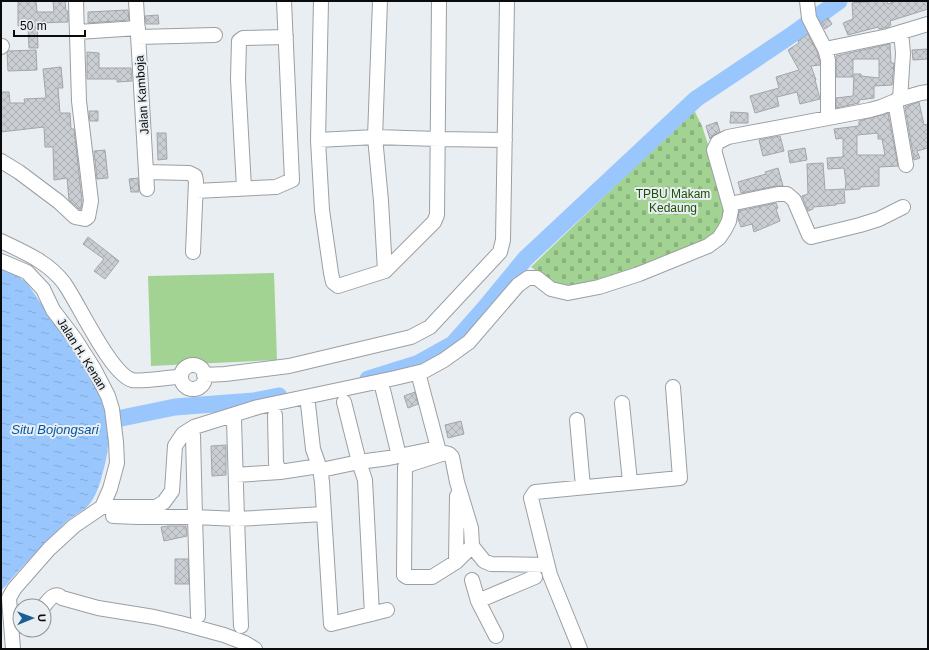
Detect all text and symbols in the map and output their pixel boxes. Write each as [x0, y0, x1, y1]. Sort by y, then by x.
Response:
scale bar [14, 12, 85, 38]
text: 50 m [20, 19, 47, 33]
street label: Jalan Kamboja [132, 55, 152, 135]
park label: TPBU Makam Kedaung [636, 187, 710, 215]
street label: Jalan H. Kenan [54, 315, 110, 393]
water label: Situ Bojongsari [11, 422, 100, 437]
north arrow [12, 598, 52, 638]
text: U [36, 614, 48, 622]

